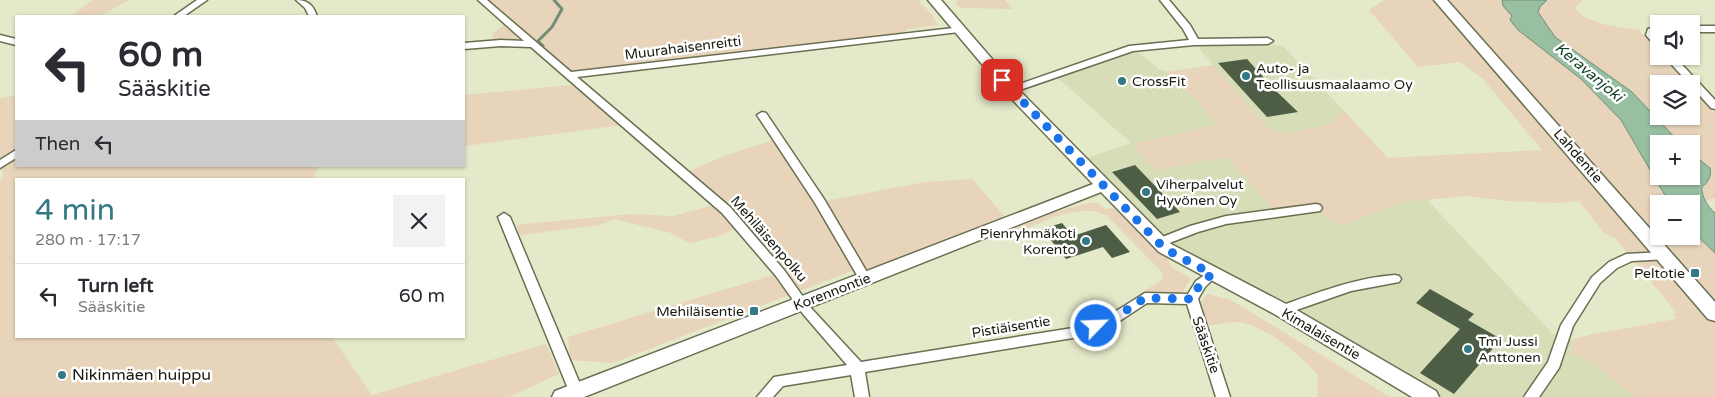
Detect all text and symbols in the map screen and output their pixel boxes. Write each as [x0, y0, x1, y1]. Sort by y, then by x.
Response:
map controls [1650, 15, 1700, 245]
button: sound [1650, 15, 1700, 65]
street label: Muurahaisenreitti [624, 32, 742, 64]
text: 60 m [118, 34, 203, 76]
icon: left [35, 35, 100, 100]
water label: Keravanjoki [1551, 38, 1628, 107]
pin [981, 59, 1023, 101]
place label: Auto- ja Teollisuusmaalaamo Oy [1256, 60, 1413, 93]
icon: arrive [988, 66, 1016, 94]
marker: Auto- ja Teollisuusmaalaamo Oy [1240, 70, 1252, 82]
place label: CrossFit [1132, 73, 1186, 90]
marker: CrossFit [1116, 75, 1128, 87]
button: layers [1650, 75, 1700, 125]
text: Sääskitie [118, 76, 211, 102]
street label: Lahdentie [1550, 125, 1606, 187]
icon: left [90, 130, 118, 158]
text: Then [35, 133, 80, 155]
button: + [1650, 135, 1700, 185]
place label: Viherpalvelut Hyvönen Oy [1156, 176, 1244, 209]
marker: Viherpalvelut Hyvönen Oy [1140, 186, 1152, 198]
text: 4 min [35, 192, 115, 229]
street label: Mehiläisenpolku [727, 193, 811, 285]
button: close [393, 195, 445, 247]
button: − [1650, 195, 1700, 245]
place label: Pienryhmäkoti Korento [980, 225, 1076, 258]
text: 280 m · 17:17 [35, 230, 141, 250]
marker: Pienryhmäkoti Korento [1080, 235, 1092, 247]
place label: Peltotie [1634, 265, 1685, 282]
marker: Peltotie [1689, 267, 1701, 279]
street label: Korennontie [791, 269, 873, 315]
text: Turn left [78, 275, 154, 297]
icon: left [35, 282, 63, 310]
text: 60 m [399, 285, 445, 307]
text: Sääskitie [78, 297, 145, 317]
position arrow [1069, 299, 1121, 351]
place label: Mehiläisentie [656, 303, 744, 320]
marker: Mehiläisentie [748, 305, 760, 317]
street label: Kimalaisentie [1279, 305, 1364, 363]
street label: Pistiäisentie [970, 312, 1052, 342]
street label: Sääskitie [1188, 314, 1224, 376]
place label: Tmi Jussi Anttonen [1478, 333, 1541, 366]
marker: Tmi Jussi Anttonen [1462, 343, 1474, 355]
place label: Nikinmäen huippu [72, 365, 211, 385]
marker: Nikinmäen huippu [56, 369, 68, 381]

